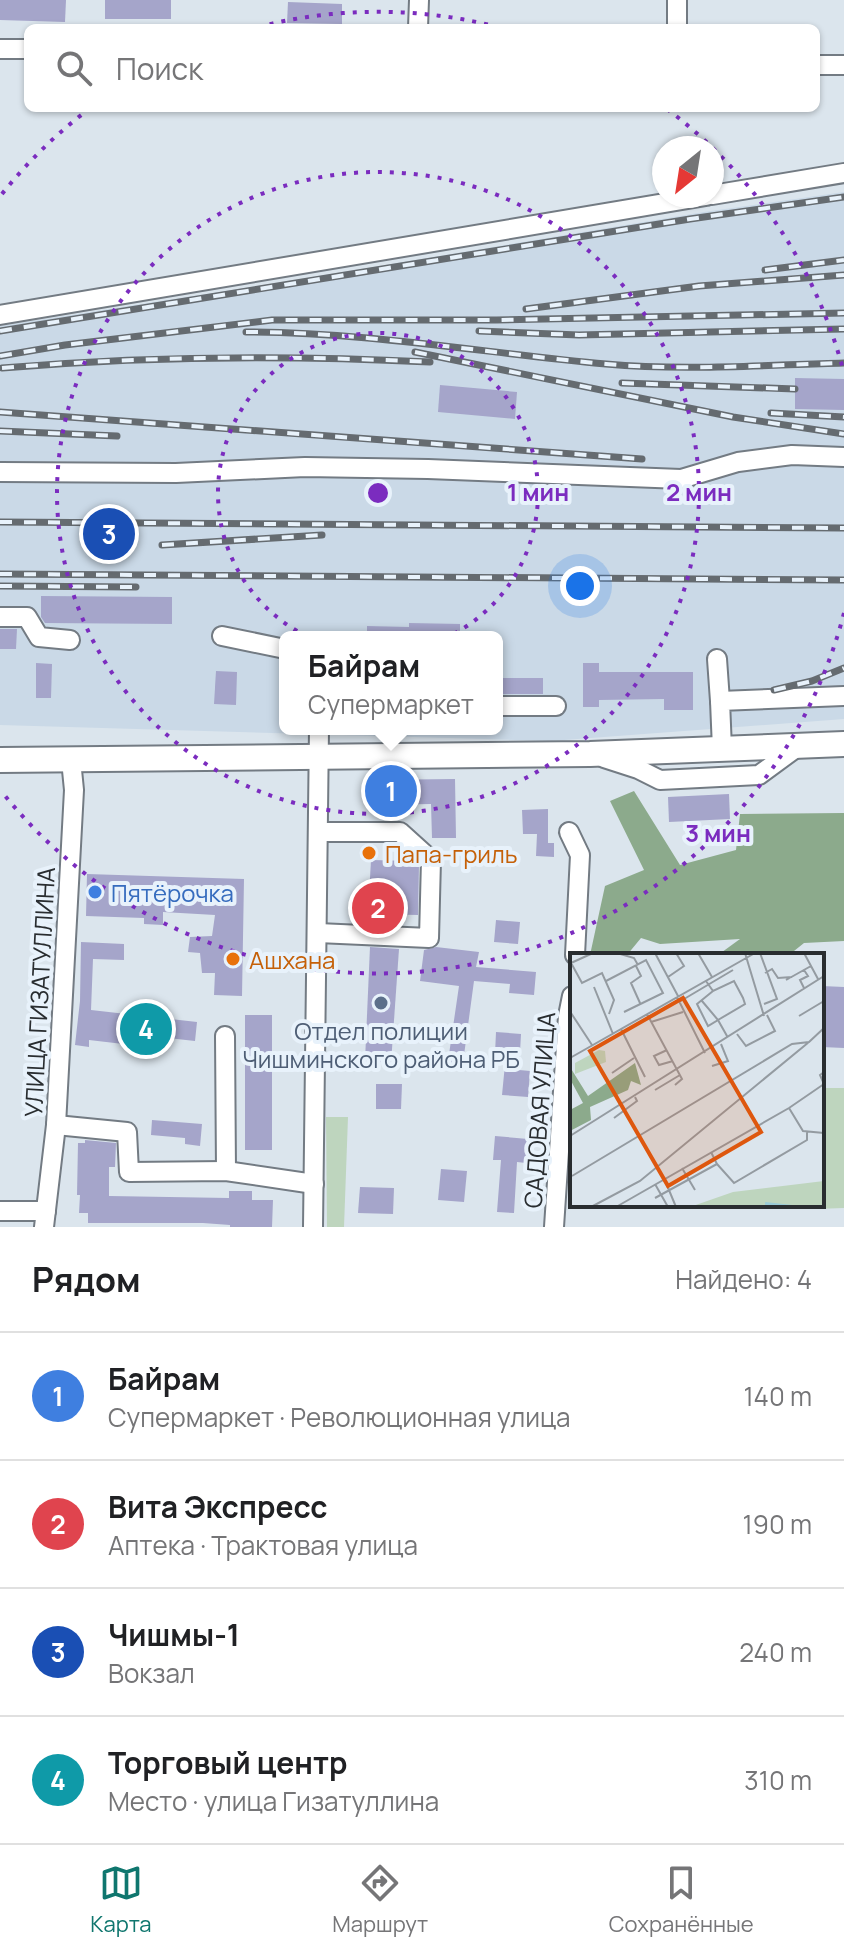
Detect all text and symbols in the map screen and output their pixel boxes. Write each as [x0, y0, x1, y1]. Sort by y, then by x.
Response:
search box [24, 24, 820, 112]
icon: search [52, 46, 96, 90]
text: Поиск [116, 48, 203, 89]
north arrow [652, 136, 724, 208]
text: 1 мин [507, 475, 569, 508]
text: 2 мин [666, 475, 732, 508]
centre of rings [364, 479, 392, 507]
pin: 3 [83, 504, 135, 564]
your location [560, 566, 600, 606]
popup [279, 631, 503, 735]
text: Байрам [308, 645, 420, 686]
text: Супермаркет [308, 686, 474, 722]
pin: 1 [365, 761, 417, 821]
text: 3 мин [685, 816, 751, 849]
place label: Папа-гриль [385, 837, 518, 870]
marker: Папа-гриль [360, 844, 378, 862]
street label: УЛИЦА ГИЗАТУЛЛИНА [16, 866, 62, 1118]
place label: Пятёрочка [111, 876, 234, 909]
pin: 2 [352, 878, 404, 938]
marker: Пятёрочка [86, 883, 104, 901]
place label: Ашхана [249, 943, 335, 976]
marker: Ашхана [224, 950, 242, 968]
inset map [570, 953, 824, 1207]
marker: Отдел полиции Чишминского района РБ [372, 994, 390, 1012]
pin: 4 [120, 999, 172, 1059]
street label: САДОВАЯ УЛИЦА [516, 1011, 562, 1209]
place label: Отдел полиции Чишминского района РБ [242, 1014, 520, 1075]
text: Рядом [32, 1256, 141, 1302]
text: Найдено: 4 [675, 1261, 812, 1297]
text: Байрам [108, 1358, 220, 1399]
text: 1 [52, 1378, 64, 1414]
text: 140 m [743, 1378, 812, 1414]
text: Супермаркет · Революционная улица [108, 1399, 571, 1435]
text: Вита Экспресс [108, 1486, 328, 1527]
text: 2 [50, 1506, 66, 1542]
text: 190 m [743, 1506, 812, 1542]
text: Аптека · Трактовая улица [108, 1527, 418, 1563]
text: Чишмы-1 [108, 1614, 240, 1655]
text: 3 [50, 1634, 66, 1670]
text: 240 m [739, 1634, 812, 1670]
text: Вокзал [108, 1655, 195, 1691]
text: Торговый центр [108, 1742, 347, 1783]
text: 4 [50, 1762, 66, 1798]
text: 310 m [744, 1762, 812, 1798]
text: Место · улица Гизатуллина [108, 1783, 439, 1819]
tab: Карта [90, 1861, 152, 1939]
tab: Маршрут [332, 1861, 428, 1939]
tab: Сохранённые [609, 1861, 754, 1939]

